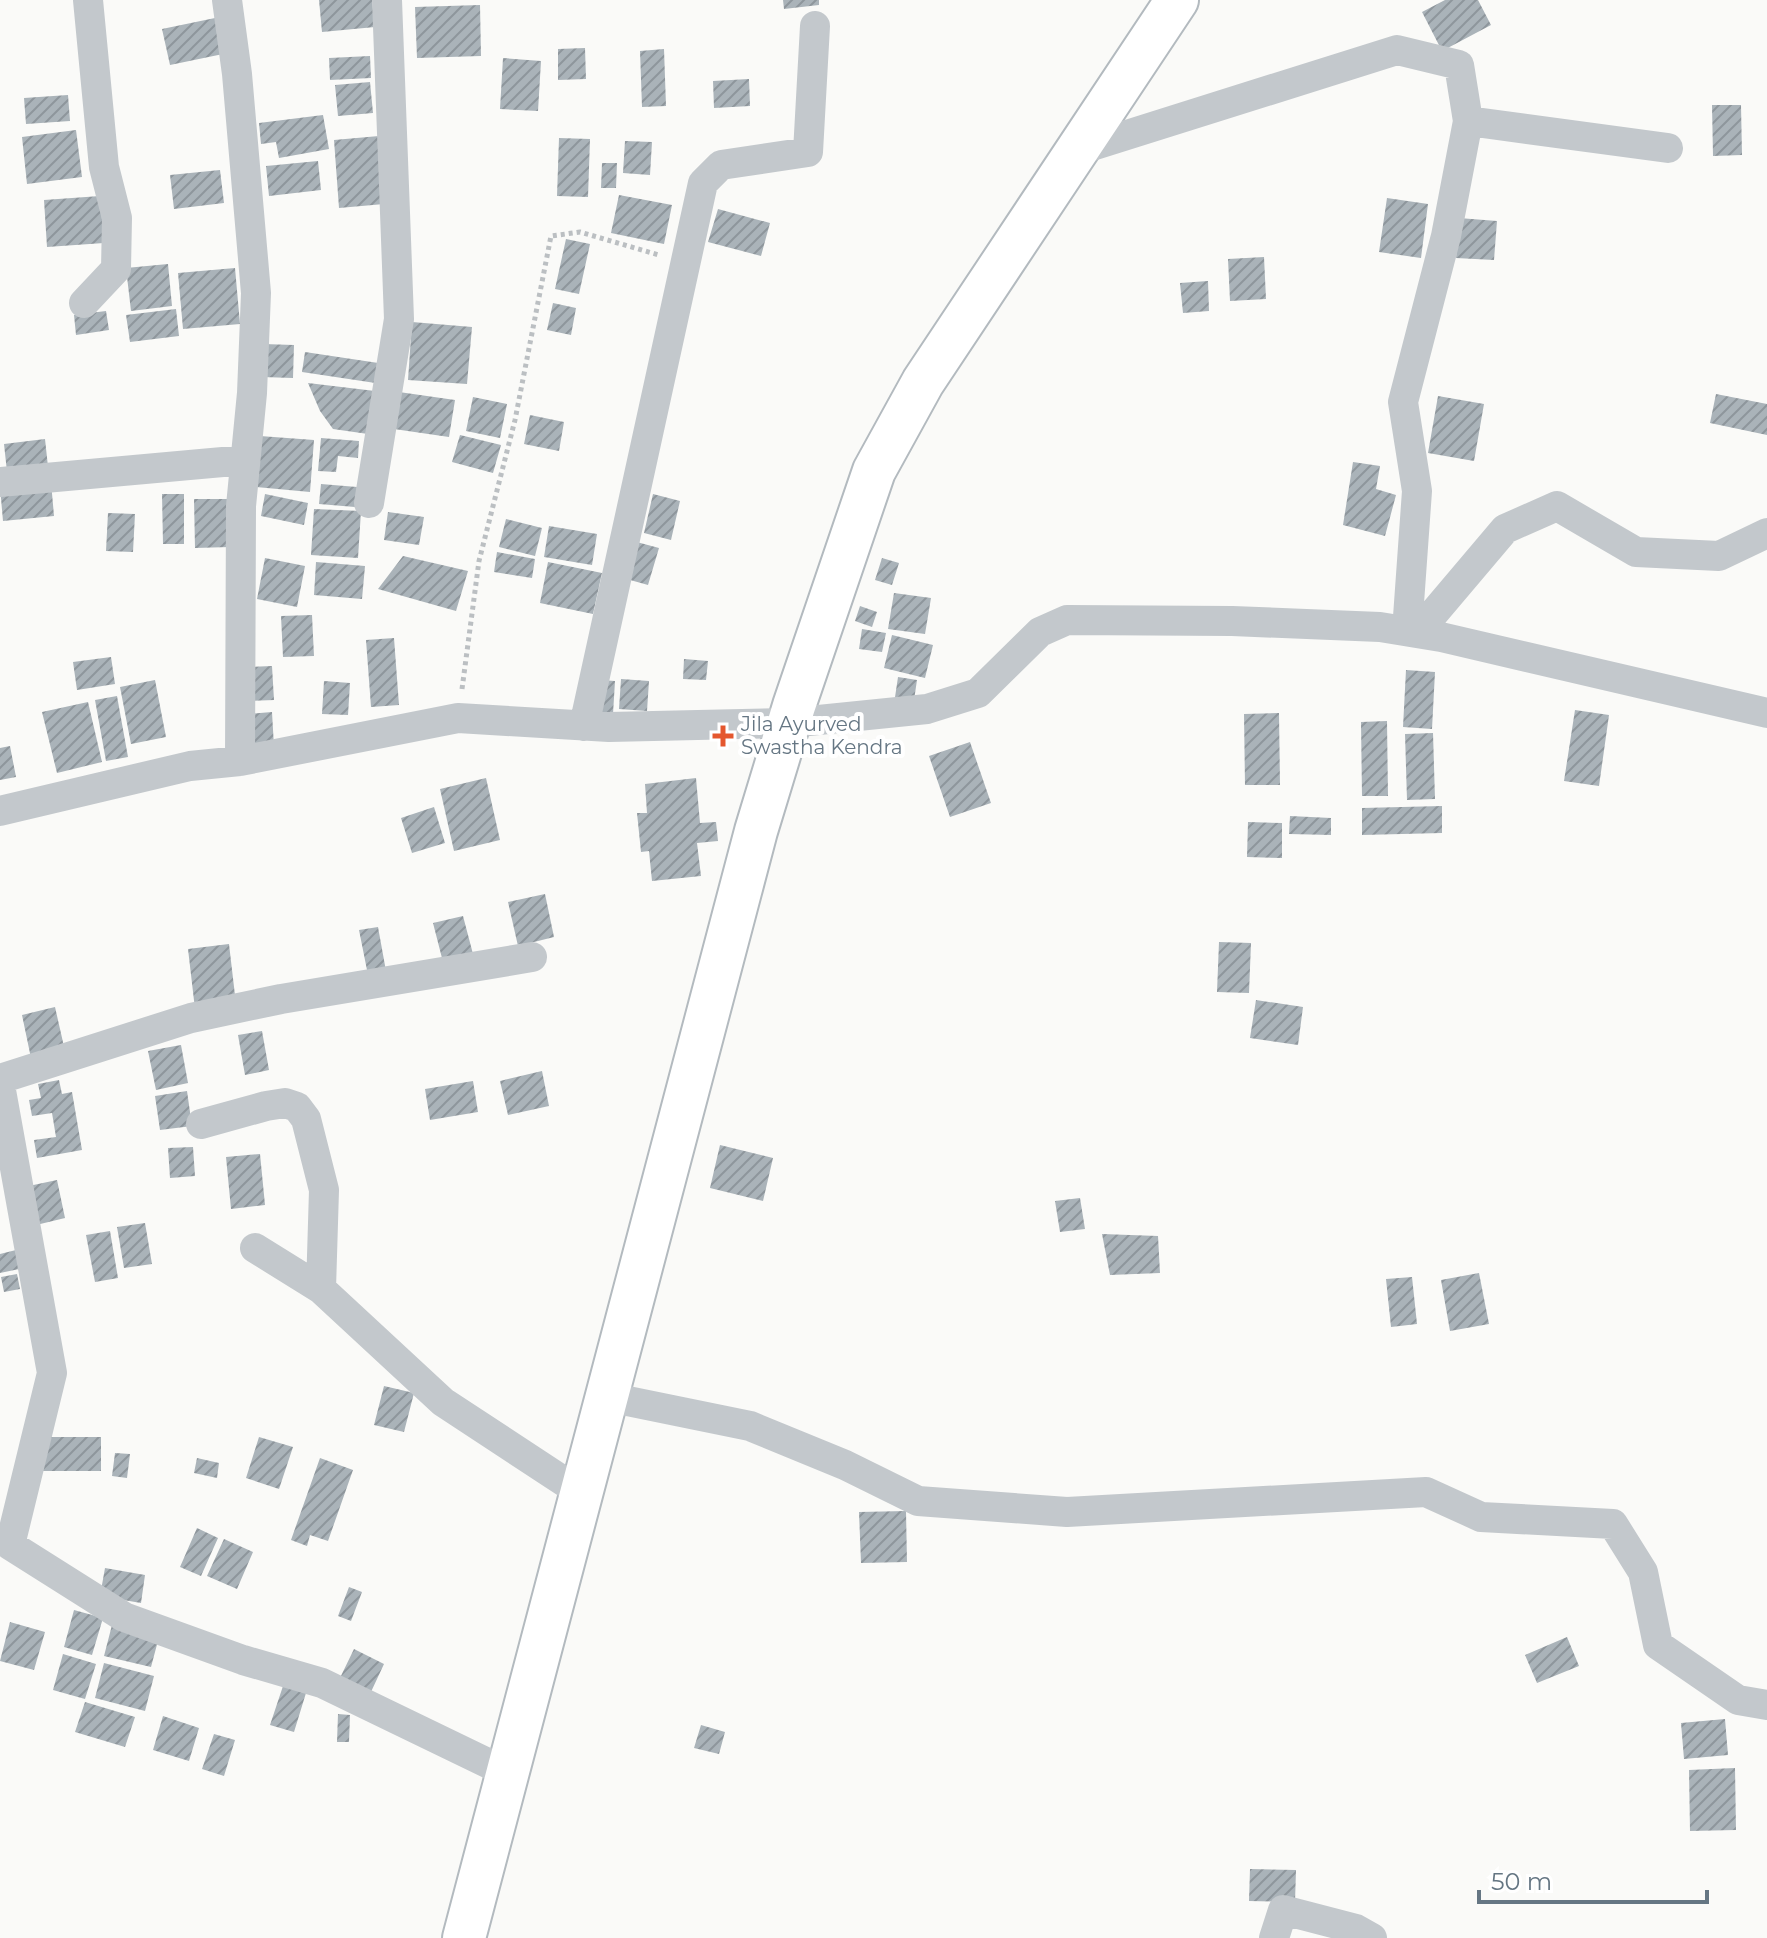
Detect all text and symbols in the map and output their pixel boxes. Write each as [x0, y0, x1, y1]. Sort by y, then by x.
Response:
place label: Jila Ayurved Swastha Kendra [740, 712, 902, 759]
marker: Jila Ayurved Swastha Kendra [712, 725, 734, 747]
scale bar [1479, 1854, 1707, 1904]
text: 50 m [1491, 1867, 1552, 1896]

